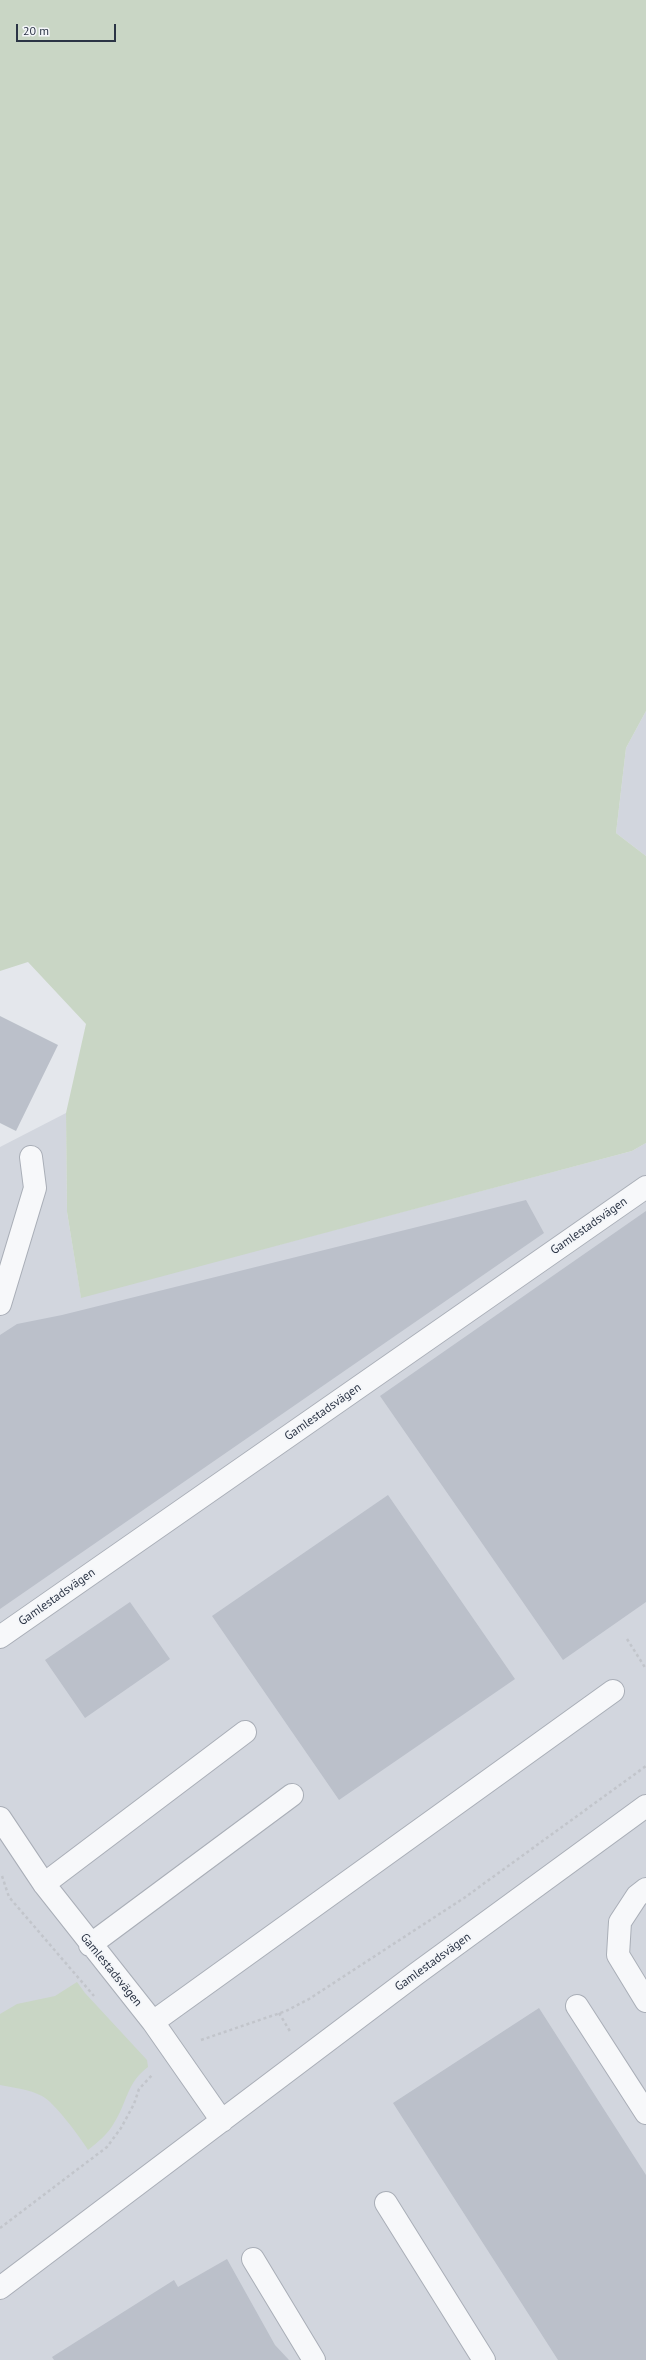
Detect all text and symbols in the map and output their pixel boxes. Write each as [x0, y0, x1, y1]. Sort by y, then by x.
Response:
scale bar [18, 16, 118, 42]
text: 20 m [23, 23, 49, 38]
street label: Gamlestadsvägen [548, 1194, 630, 1258]
street label: Gamlestadsvägen [282, 1380, 364, 1444]
street label: Gamlestadsvägen [16, 1565, 98, 1629]
street label: Gamlestadsvägen [77, 1930, 145, 2010]
street label: Gamlestadsvägen [392, 1930, 474, 1994]

